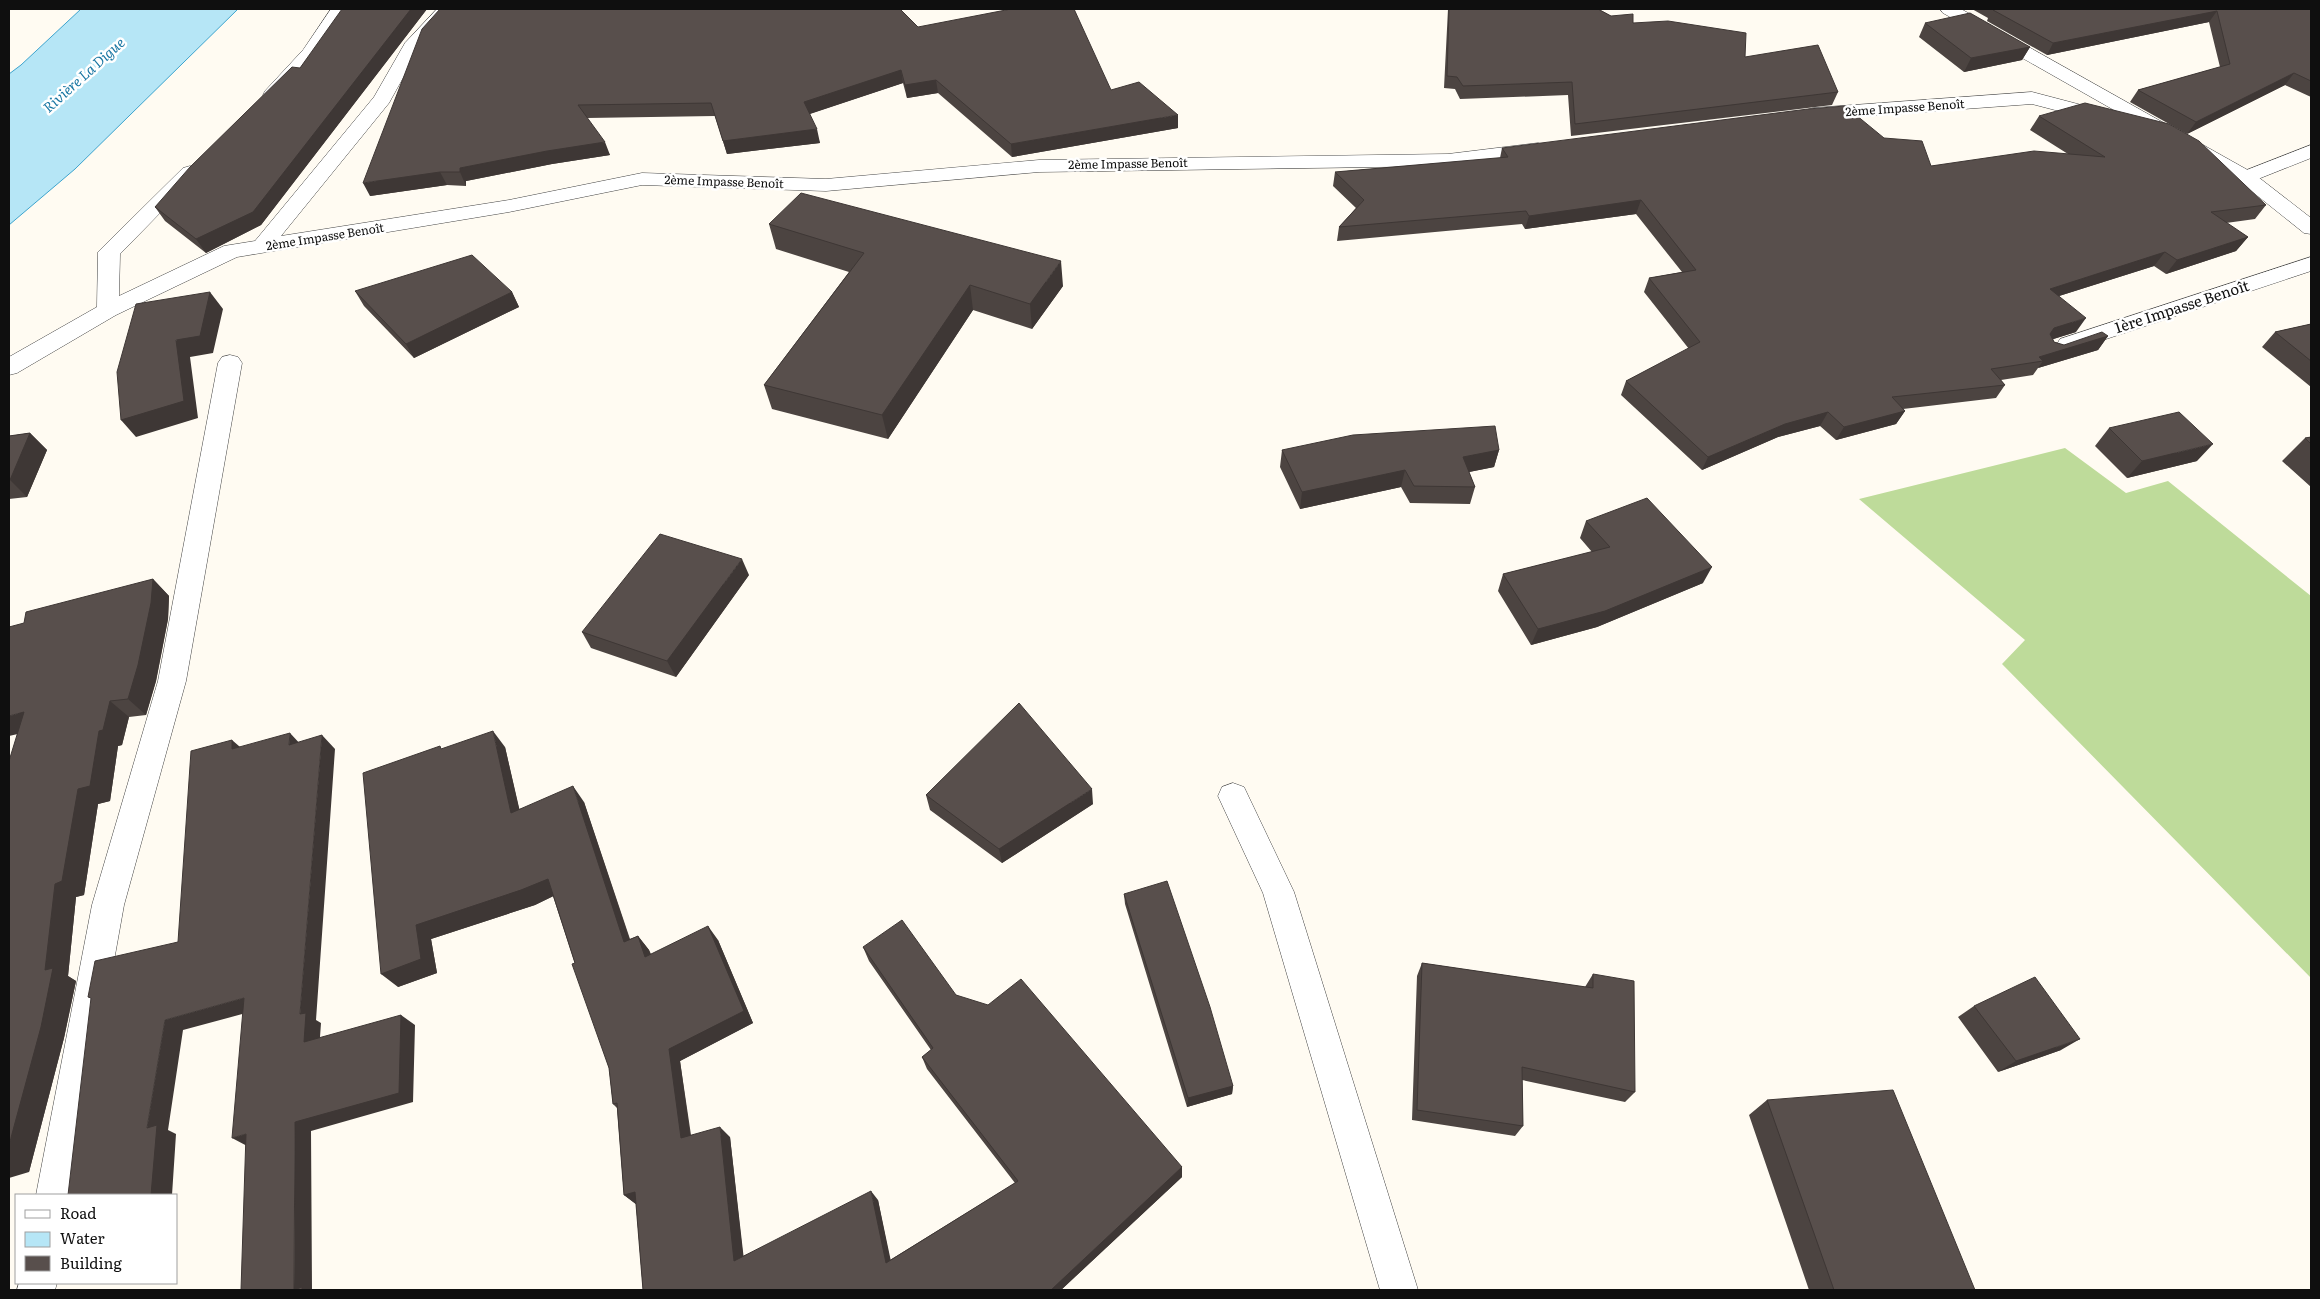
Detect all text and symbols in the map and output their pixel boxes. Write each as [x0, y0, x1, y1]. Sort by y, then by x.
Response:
water label: Rivière La Digue [38, 32, 129, 116]
street label: 2ème Impasse Benoît [1845, 94, 1965, 120]
street label: 2ème Impasse Benoît [1068, 153, 1188, 173]
street label: 2ème Impasse Benoît [664, 170, 784, 192]
street label: 2ème Impasse Benoît [264, 218, 385, 254]
street label: 1ère Impasse Benoît [2111, 273, 2252, 338]
legend [15, 1194, 178, 1284]
text: Road [60, 1201, 96, 1224]
text: Water [60, 1226, 105, 1249]
text: Building [60, 1251, 122, 1274]

